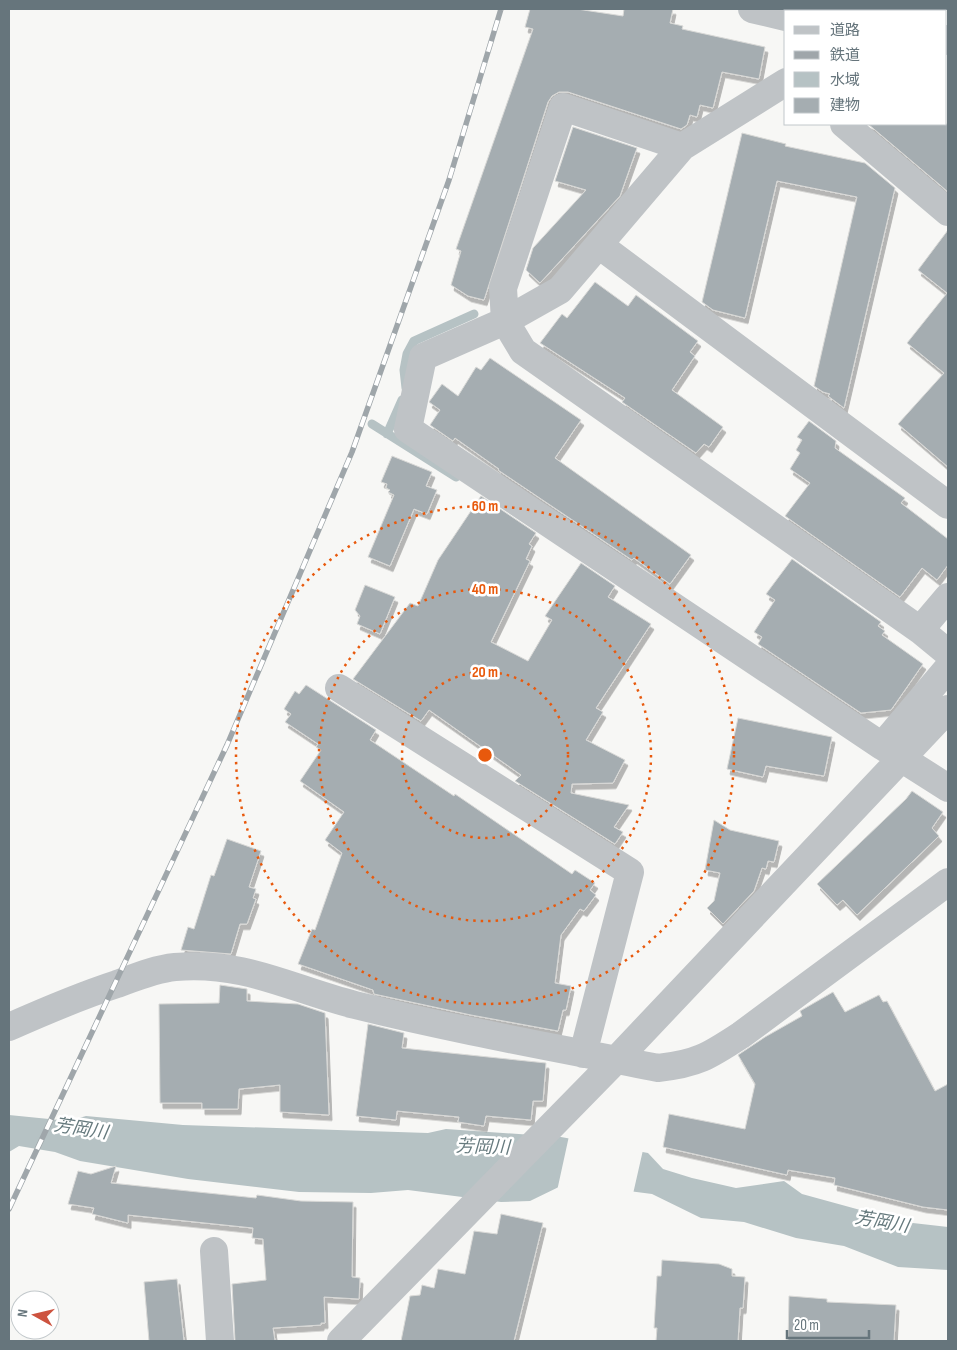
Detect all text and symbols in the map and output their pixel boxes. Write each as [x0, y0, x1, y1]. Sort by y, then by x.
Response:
legend [784, 10, 947, 125]
text: 道路 [830, 21, 860, 40]
text: 鉄道 [830, 46, 860, 65]
text: 水域 [830, 71, 860, 90]
text: 建物 [830, 96, 860, 115]
text: 60 m [472, 497, 498, 516]
text: 40 m [472, 580, 498, 599]
text: 20 m [472, 663, 498, 682]
centre of rings [476, 746, 494, 764]
water label: 芳岡川 [53, 1114, 111, 1144]
water label: 芳岡川 [456, 1136, 512, 1159]
water label: 芳岡川 [854, 1207, 912, 1237]
north arrow [10, 1290, 60, 1340]
text: N [14, 1308, 32, 1318]
scale bar [787, 1308, 870, 1340]
text: 20 m [794, 1316, 819, 1335]

